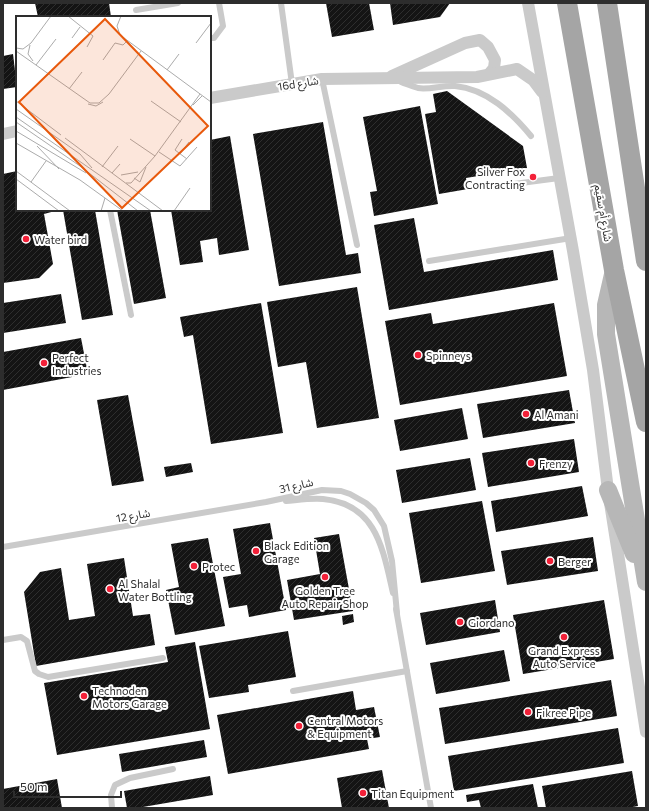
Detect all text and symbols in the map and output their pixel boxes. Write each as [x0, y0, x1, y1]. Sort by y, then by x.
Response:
inset map [16, 16, 211, 211]
street label: 16d شارع [277, 73, 320, 95]
place label: Silver Fox Contracting [465, 165, 525, 191]
marker: Silver Fox Contracting [528, 172, 538, 182]
street label: شارع أم سقيم [590, 183, 615, 244]
place label: Water bird [34, 233, 87, 246]
marker: Water bird [21, 234, 31, 244]
place label: Spinneys [426, 349, 471, 362]
marker: Spinneys [413, 350, 423, 360]
place label: Perfect Industries [52, 351, 101, 377]
marker: Perfect Industries [39, 358, 49, 368]
place label: Al Amani [534, 408, 579, 421]
marker: Al Amani [521, 409, 531, 419]
place label: Frenzy [539, 457, 573, 470]
marker: Frenzy [526, 458, 536, 468]
street label: شارع 31 [278, 475, 315, 497]
street label: شارع 12 [115, 506, 152, 526]
place label: Black Edition Garage [264, 539, 329, 565]
marker: Black Edition Garage [251, 546, 261, 556]
place label: Berger [558, 555, 592, 568]
marker: Berger [545, 556, 555, 566]
place label: Protec [202, 560, 235, 573]
marker: Protec [189, 561, 199, 571]
marker: Golden Tree Auto Repair Shop [320, 572, 330, 582]
place label: Al Shalal Water Bottling [118, 577, 192, 603]
marker: Al Shalal Water Bottling [105, 584, 115, 594]
place label: Golden Tree Auto Repair Shop [282, 584, 368, 610]
place label: Giordano [468, 616, 515, 629]
marker: Giordano [455, 617, 465, 627]
marker: Grand Express Auto Service [559, 632, 569, 642]
place label: Grand Express Auto Service [528, 644, 600, 670]
place label: Technoden Motors Garage [92, 684, 167, 710]
marker: Technoden Motors Garage [79, 691, 89, 701]
place label: Fikree Pipe [536, 706, 591, 719]
marker: Fikree Pipe [523, 707, 533, 717]
place label: Central Motors & Equipment [307, 714, 383, 740]
marker: Central Motors & Equipment [294, 721, 304, 731]
scale bar [14, 773, 121, 799]
text: 50 m [20, 779, 48, 793]
place label: Titan Equipment [371, 787, 455, 800]
marker: Titan Equipment [358, 788, 368, 798]

